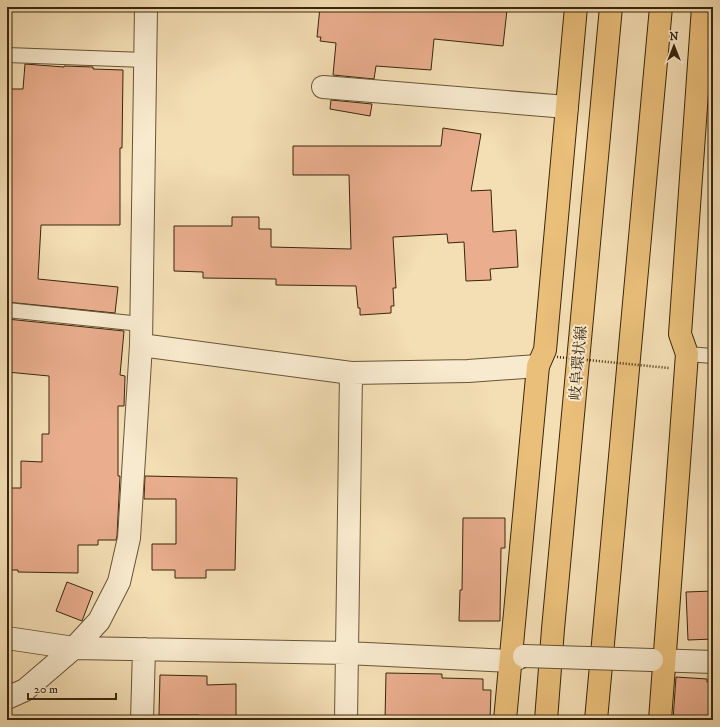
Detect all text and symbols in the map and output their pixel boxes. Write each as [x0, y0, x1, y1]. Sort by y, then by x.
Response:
north arrow [654, 26, 694, 66]
text: N [669, 30, 679, 44]
street label: 岐阜環状線 [566, 325, 591, 401]
scale bar [28, 675, 116, 701]
text: 20 m [34, 682, 58, 697]

